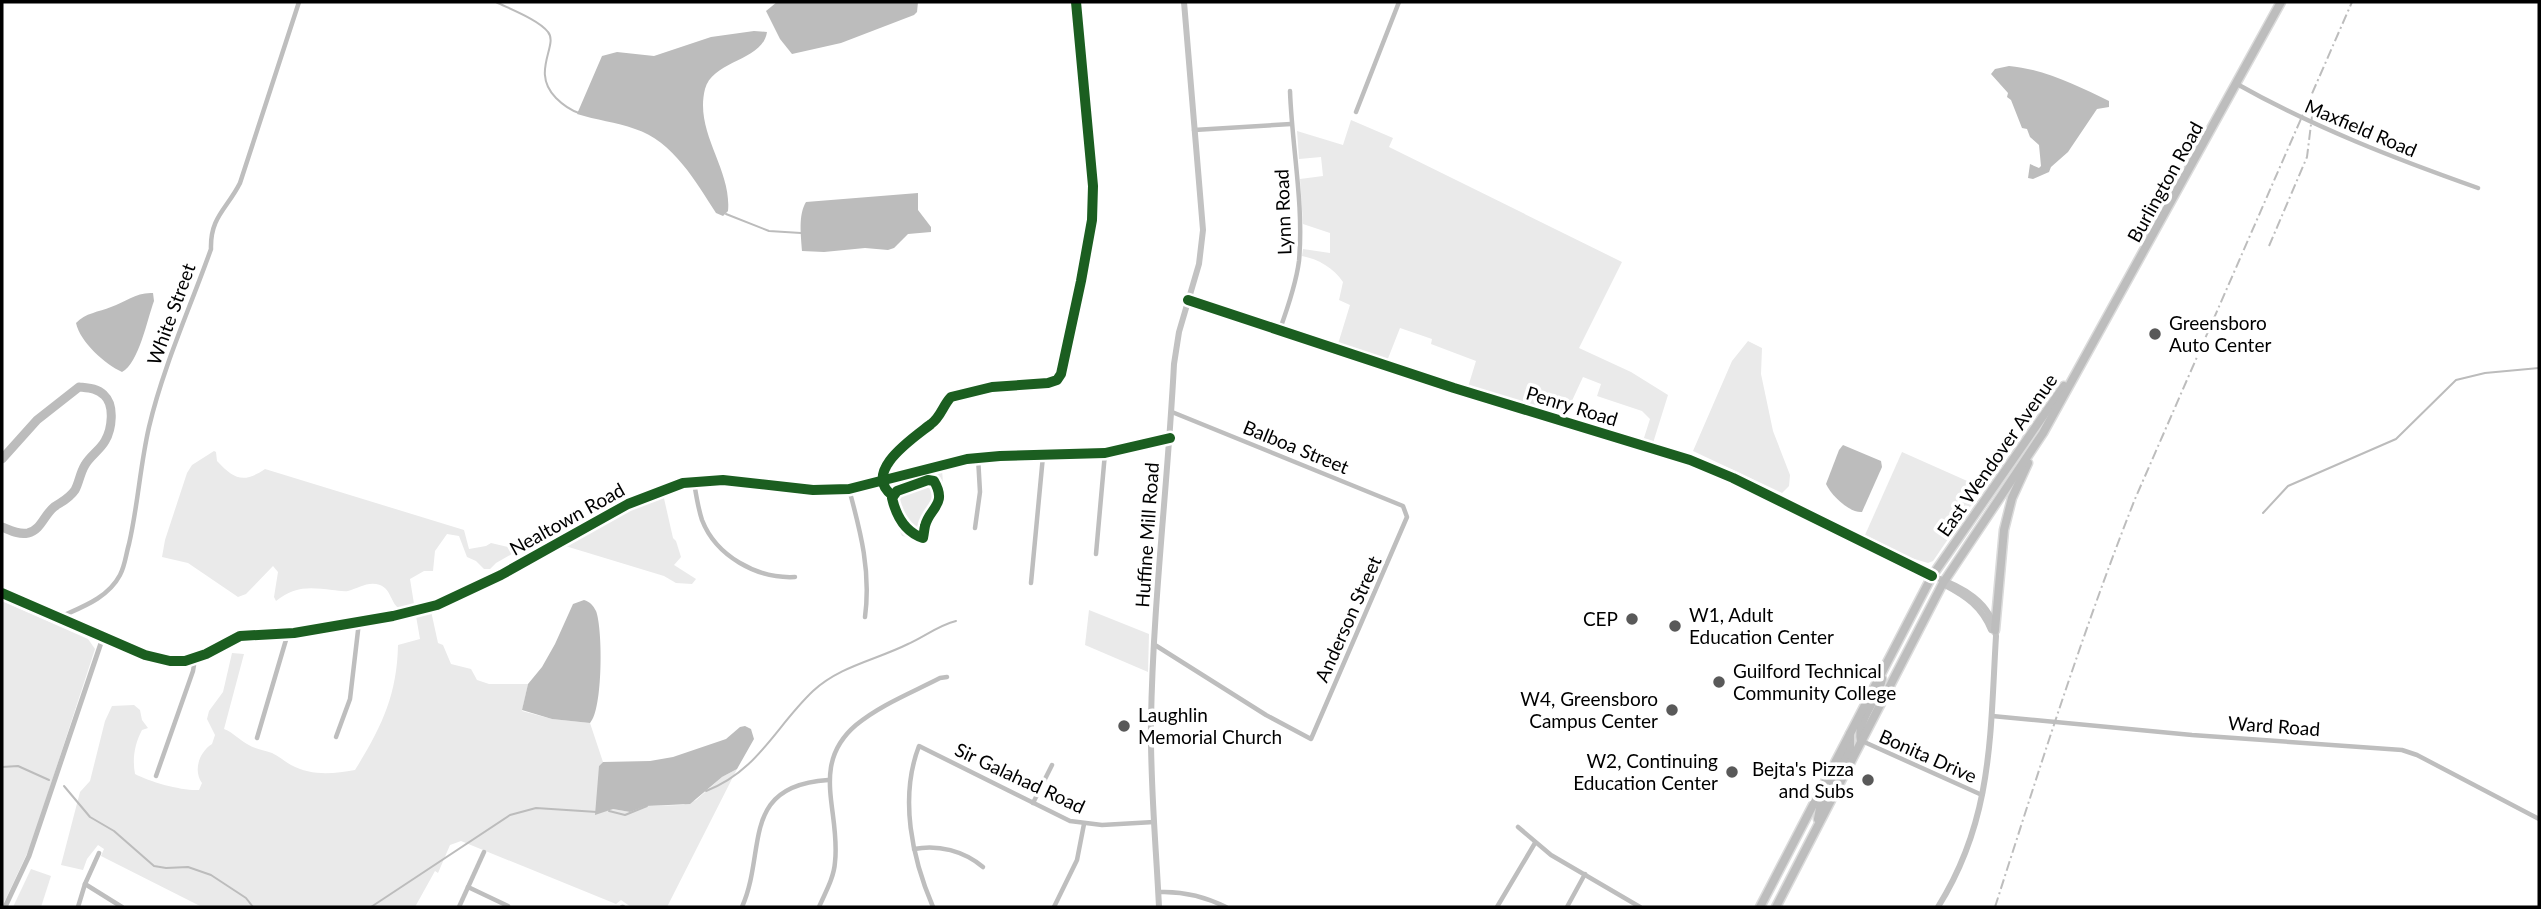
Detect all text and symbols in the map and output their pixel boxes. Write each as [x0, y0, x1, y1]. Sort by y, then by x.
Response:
street label: Maxfield Road [2302, 94, 2421, 161]
street label: Burlington Road [2122, 117, 2207, 246]
street label: Lynn Road [1270, 169, 1295, 255]
street label: White Street [142, 260, 200, 368]
place label: Greensboro Auto Center [2169, 311, 2271, 356]
marker: Greensboro Auto Center [2147, 326, 2163, 342]
street label: East Wendover Avenue [1932, 369, 2062, 541]
street label: Penry Road [1523, 381, 1621, 430]
street label: Balboa Street [1240, 415, 1352, 478]
street label: Huffine Mill Road [1130, 462, 1163, 608]
street label: Nealtown Road [505, 477, 628, 560]
street label: Anderson Street [1309, 552, 1386, 685]
place label: W1, Adult Education Center [1689, 603, 1834, 648]
place label: CEP [1583, 607, 1618, 630]
marker: CEP [1624, 611, 1640, 627]
marker: W1, Adult Education Center [1667, 618, 1683, 634]
place label: Guilford Technical Community College [1733, 659, 1896, 704]
marker: Guilford Technical Community College [1711, 674, 1727, 690]
place label: W4, Greensboro Campus Center [1520, 687, 1658, 732]
marker: W4, Greensboro Campus Center [1664, 702, 1680, 718]
place label: Laughlin Memorial Church [1138, 703, 1282, 748]
street label: Ward Road [2227, 711, 2321, 740]
marker: Laughlin Memorial Church [1116, 718, 1132, 734]
street label: Bonita Drive [1876, 724, 1981, 787]
street label: Sir Galahad Road [951, 737, 1089, 818]
place label: W2, Continuing Education Center [1573, 749, 1718, 794]
place label: Bejta's Pizza and Subs [1752, 757, 1854, 802]
marker: W2, Continuing Education Center [1724, 764, 1740, 780]
marker: Bejta's Pizza and Subs [1860, 772, 1876, 788]

